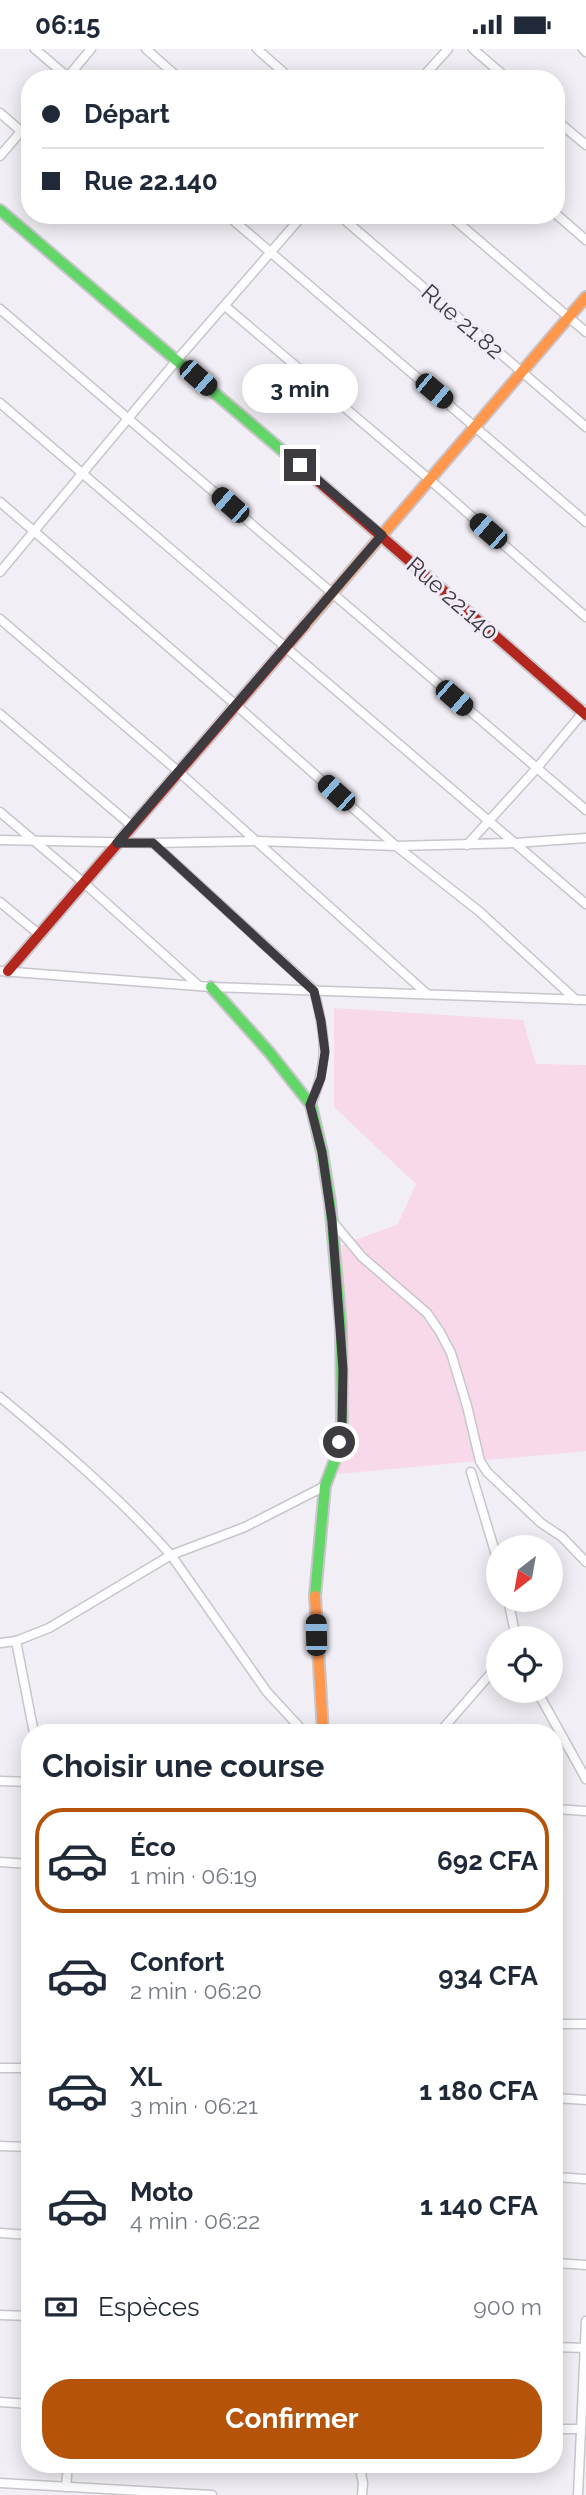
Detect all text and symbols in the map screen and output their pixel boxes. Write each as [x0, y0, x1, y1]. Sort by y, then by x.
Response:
text: 06:15 [35, 10, 100, 40]
text: Départ [84, 99, 170, 129]
text: Rue 22.140 [84, 166, 218, 196]
street label: Rue 21.82 [417, 278, 509, 364]
car [176, 356, 221, 400]
callout: 3 min [242, 363, 358, 413]
car [412, 369, 457, 413]
text: 3 min [270, 375, 330, 402]
route end [284, 449, 316, 481]
car [208, 483, 253, 527]
car [466, 509, 511, 553]
street label: Rue 22.140 [402, 551, 504, 645]
car [432, 676, 477, 720]
car [314, 771, 359, 815]
route start [323, 1426, 355, 1458]
north arrow [486, 1535, 564, 1612]
map controls [486, 1535, 563, 1703]
car [306, 1614, 327, 1656]
button: locate [486, 1626, 563, 1703]
text: Choisir une course [42, 1747, 325, 1784]
icon: car [46, 1829, 109, 1892]
text: Éco [130, 1832, 176, 1862]
text: 692 CFA [437, 1846, 538, 1876]
text: 1 min · 06:19 [130, 1862, 257, 1889]
icon: car [46, 1944, 109, 2007]
text: Confort [130, 1947, 224, 1977]
text: 934 CFA [438, 1961, 538, 1991]
text: 2 min · 06:20 [130, 1977, 262, 2004]
icon: car [46, 2059, 109, 2122]
text: XL [130, 2062, 162, 2092]
text: 1 180 CFA [419, 2076, 538, 2106]
text: 3 min · 06:21 [130, 2092, 258, 2119]
icon: car [46, 2174, 109, 2237]
text: Moto [130, 2177, 193, 2207]
text: 1 140 CFA [420, 2191, 538, 2221]
text: 4 min · 06:22 [130, 2207, 260, 2234]
icon: cash [42, 2288, 80, 2326]
text: Espèces [98, 2292, 200, 2322]
text: 900 m [473, 2293, 542, 2320]
button: Confirmer [42, 2379, 542, 2459]

